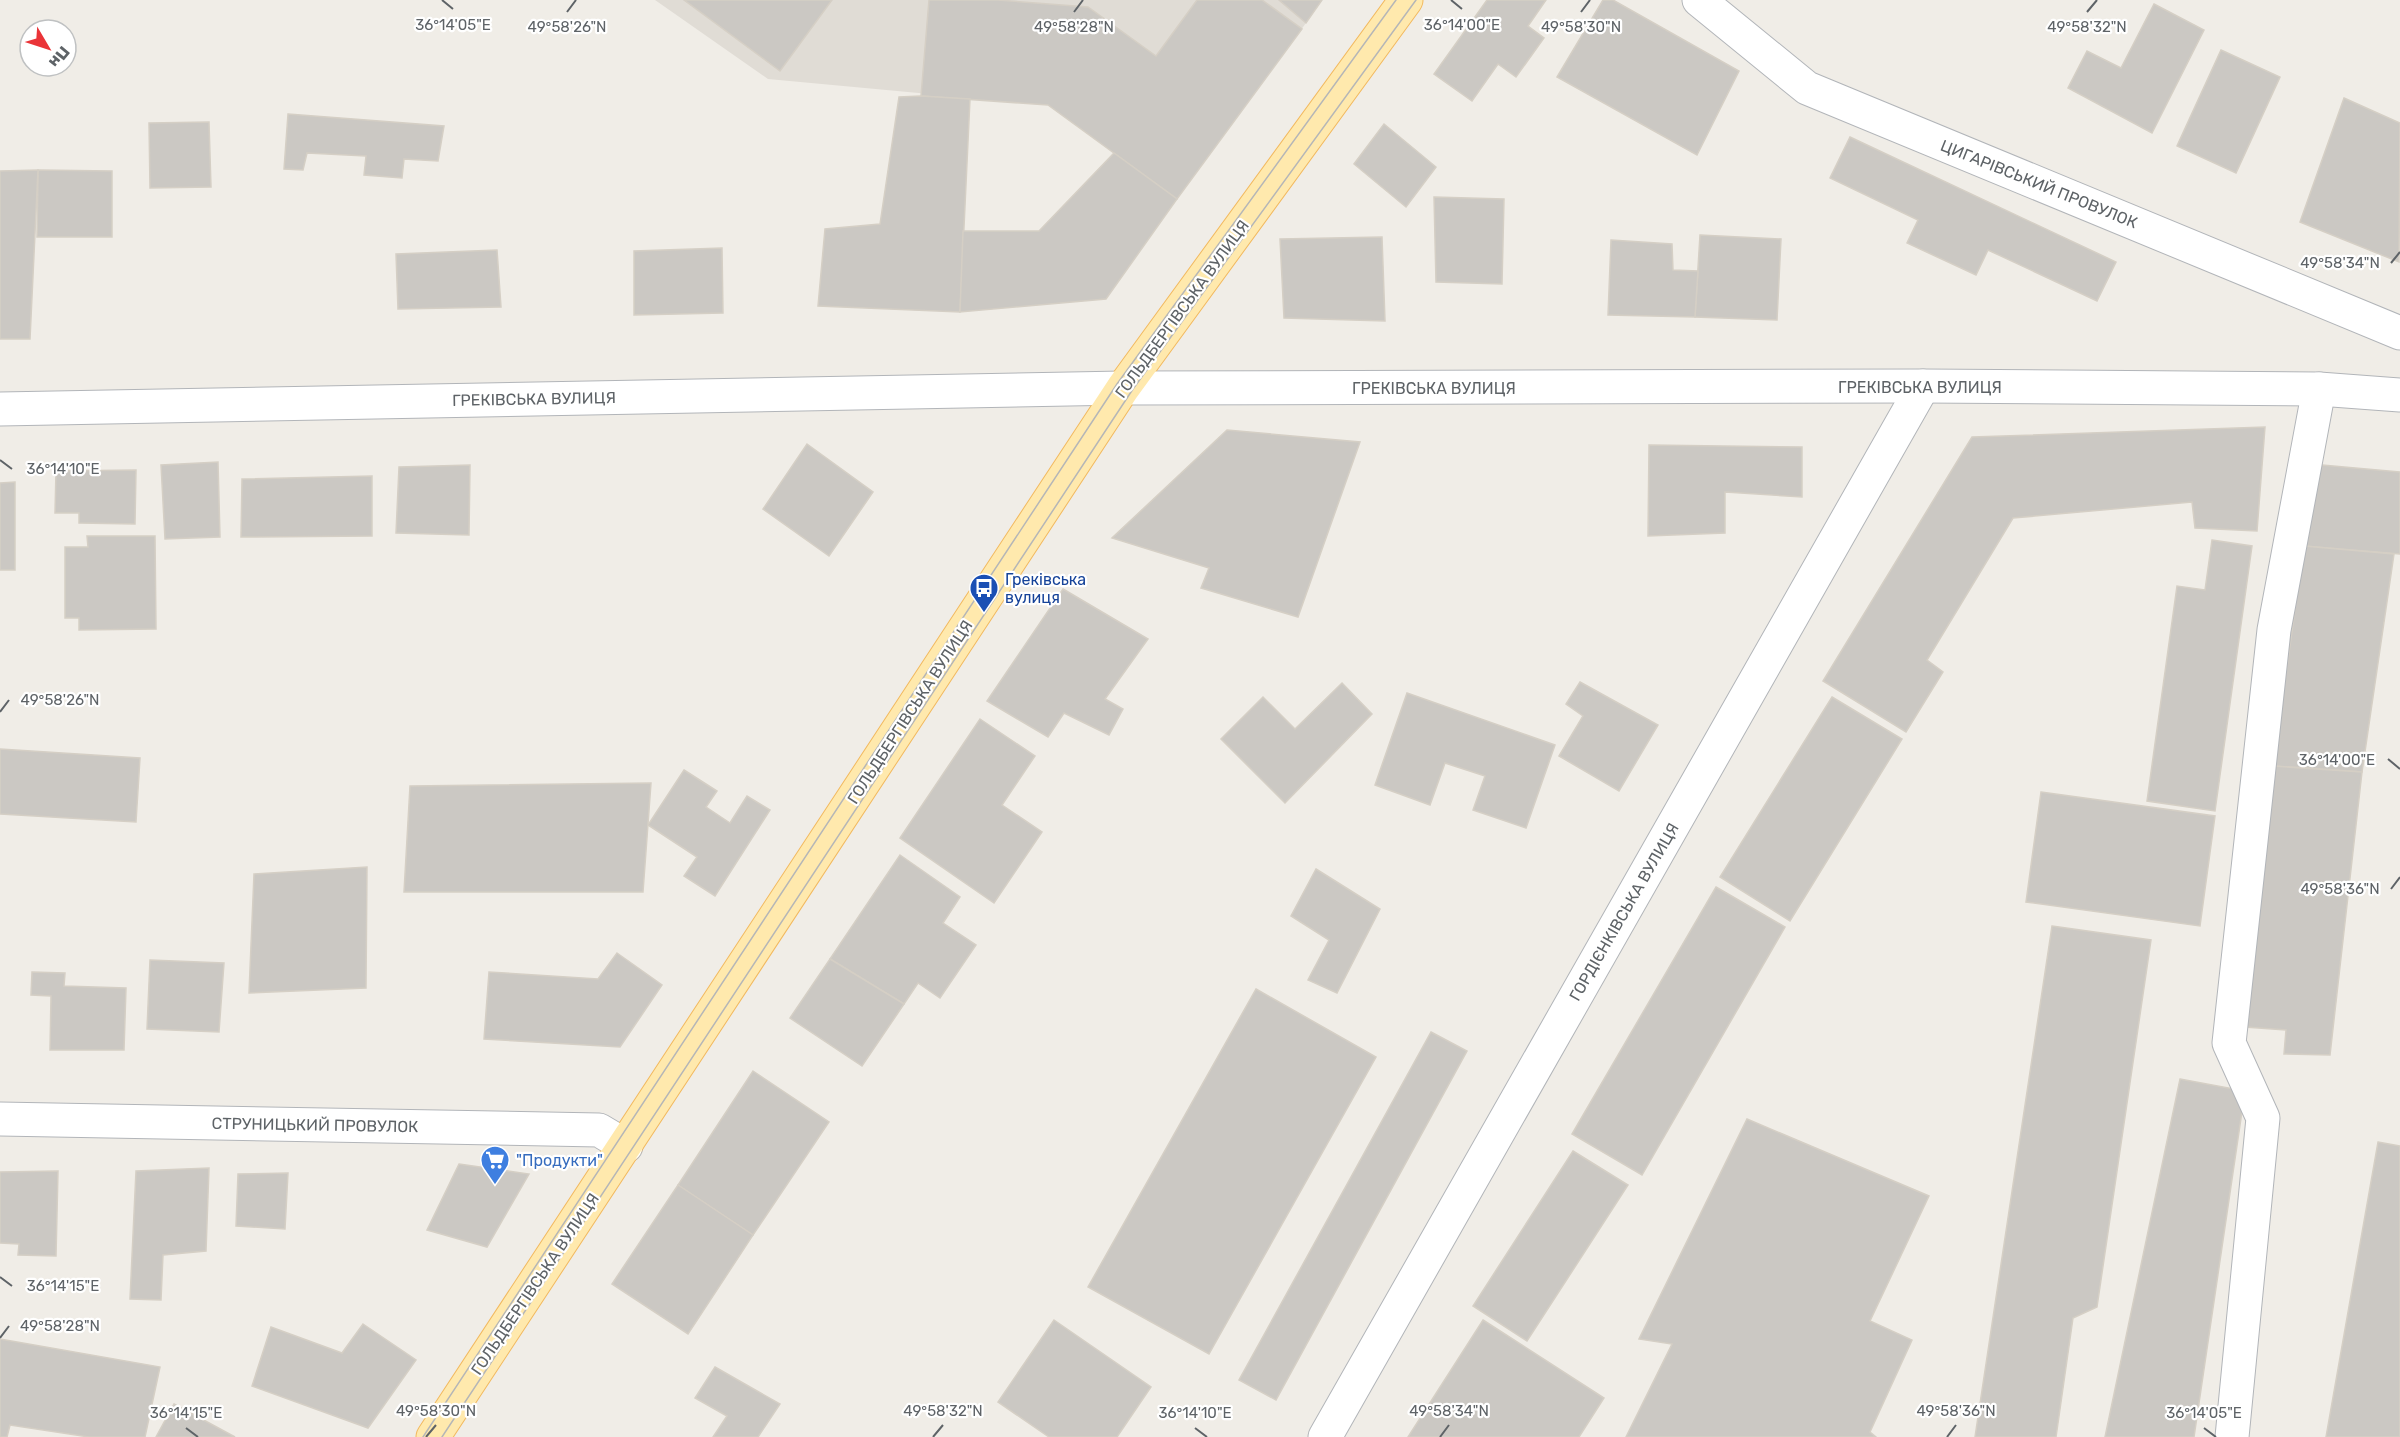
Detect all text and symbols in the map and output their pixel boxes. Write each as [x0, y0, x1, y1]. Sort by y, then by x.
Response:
text: 36°14'05"E [415, 16, 491, 34]
text: 36°14'00"E [1424, 16, 1500, 34]
north arrow [18, 18, 78, 78]
text: 49°58'26"N [528, 18, 606, 36]
text: 49°58'28"N [1034, 18, 1114, 36]
text: 49°58'30"N [1541, 18, 1621, 36]
text: 49°58'32"N [2047, 18, 2127, 36]
text: Пн [45, 43, 74, 72]
street label: ЦИГАРІВСЬКИЙ ПРОВУЛОК [1938, 136, 2140, 232]
street label: ГОЛЬДБЕРГІВСЬКА ВУЛИЦЯ [1111, 216, 1253, 402]
text: 49°58'34"N [2300, 254, 2380, 272]
street label: ГРЕКІВСЬКА ВУЛИЦЯ [1838, 378, 2002, 397]
street label: ГРЕКІВСЬКА ВУЛИЦЯ [1352, 379, 1516, 398]
street label: ГРЕКІВСЬКА ВУЛИЦЯ [452, 388, 616, 410]
text: 36°14'10"E [26, 460, 100, 478]
place label: Греківська вулиця [1005, 570, 1086, 607]
bus stop icon: Греківська вулиця [968, 572, 1000, 614]
street label: ГОЛЬДБЕРГІВСЬКА ВУЛИЦЯ [843, 617, 977, 807]
text: 49°58'26"N [21, 691, 99, 709]
text: 36°14'00"E [2299, 751, 2375, 769]
street label: ГОРДІЄНКІВСЬКА ВУЛИЦЯ [1565, 820, 1683, 1004]
text: 49°58'36"N [2300, 880, 2380, 898]
street label: СТРУНИЦЬКИЙ ПРОВУЛОК [211, 1114, 419, 1136]
supermarket icon: "Продукти" [479, 1144, 511, 1186]
place label: "Продукти" [516, 1151, 603, 1170]
street label: ГОЛЬДБЕРГІВСЬКА ВУЛИЦЯ [467, 1190, 603, 1378]
text: 36°14'15"E [27, 1277, 99, 1295]
text: 49°58'28"N [20, 1317, 100, 1335]
text: 49°58'30"N [396, 1402, 476, 1420]
text: 49°58'32"N [903, 1402, 983, 1420]
text: 49°58'34"N [1409, 1402, 1489, 1420]
text: 49°58'36"N [1916, 1402, 1996, 1420]
text: 36°14'15"E [150, 1404, 222, 1422]
text: 36°14'10"E [1158, 1404, 1232, 1422]
text: 36°14'05"E [2166, 1404, 2242, 1422]

